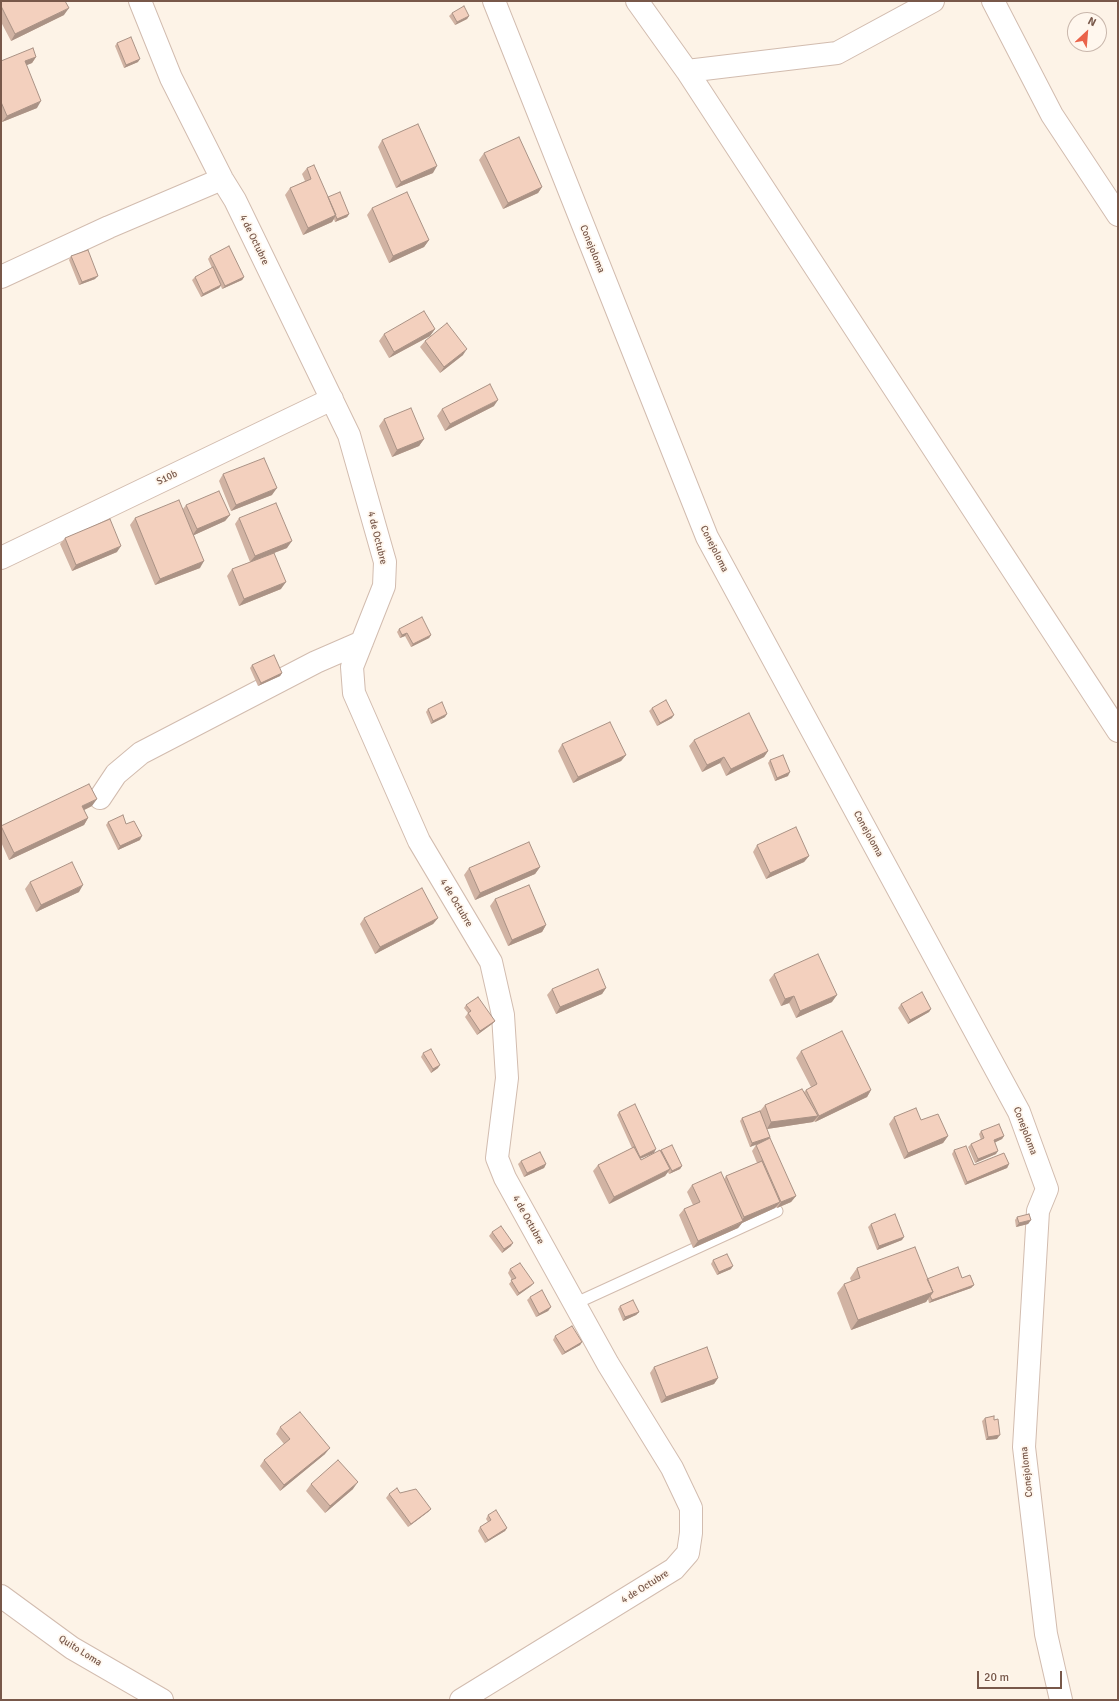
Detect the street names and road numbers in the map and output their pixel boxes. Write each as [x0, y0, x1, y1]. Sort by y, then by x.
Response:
street label: 4 de Octubre [237, 213, 271, 267]
street label: Conejoloma [577, 223, 607, 275]
street label: S10b [155, 468, 179, 488]
street label: 4 de Octubre [365, 510, 389, 566]
street label: Conejoloma [697, 524, 731, 574]
street label: Conejoloma [850, 809, 886, 859]
street label: 4 de Octubre [437, 877, 475, 929]
street label: Conejoloma [1010, 1105, 1040, 1157]
street label: 4 de Octubre [510, 1193, 546, 1247]
street label: Conejoloma [1018, 1446, 1036, 1498]
street label: 4 de Octubre [619, 1568, 671, 1606]
street label: Quito Loma [56, 1633, 104, 1669]

